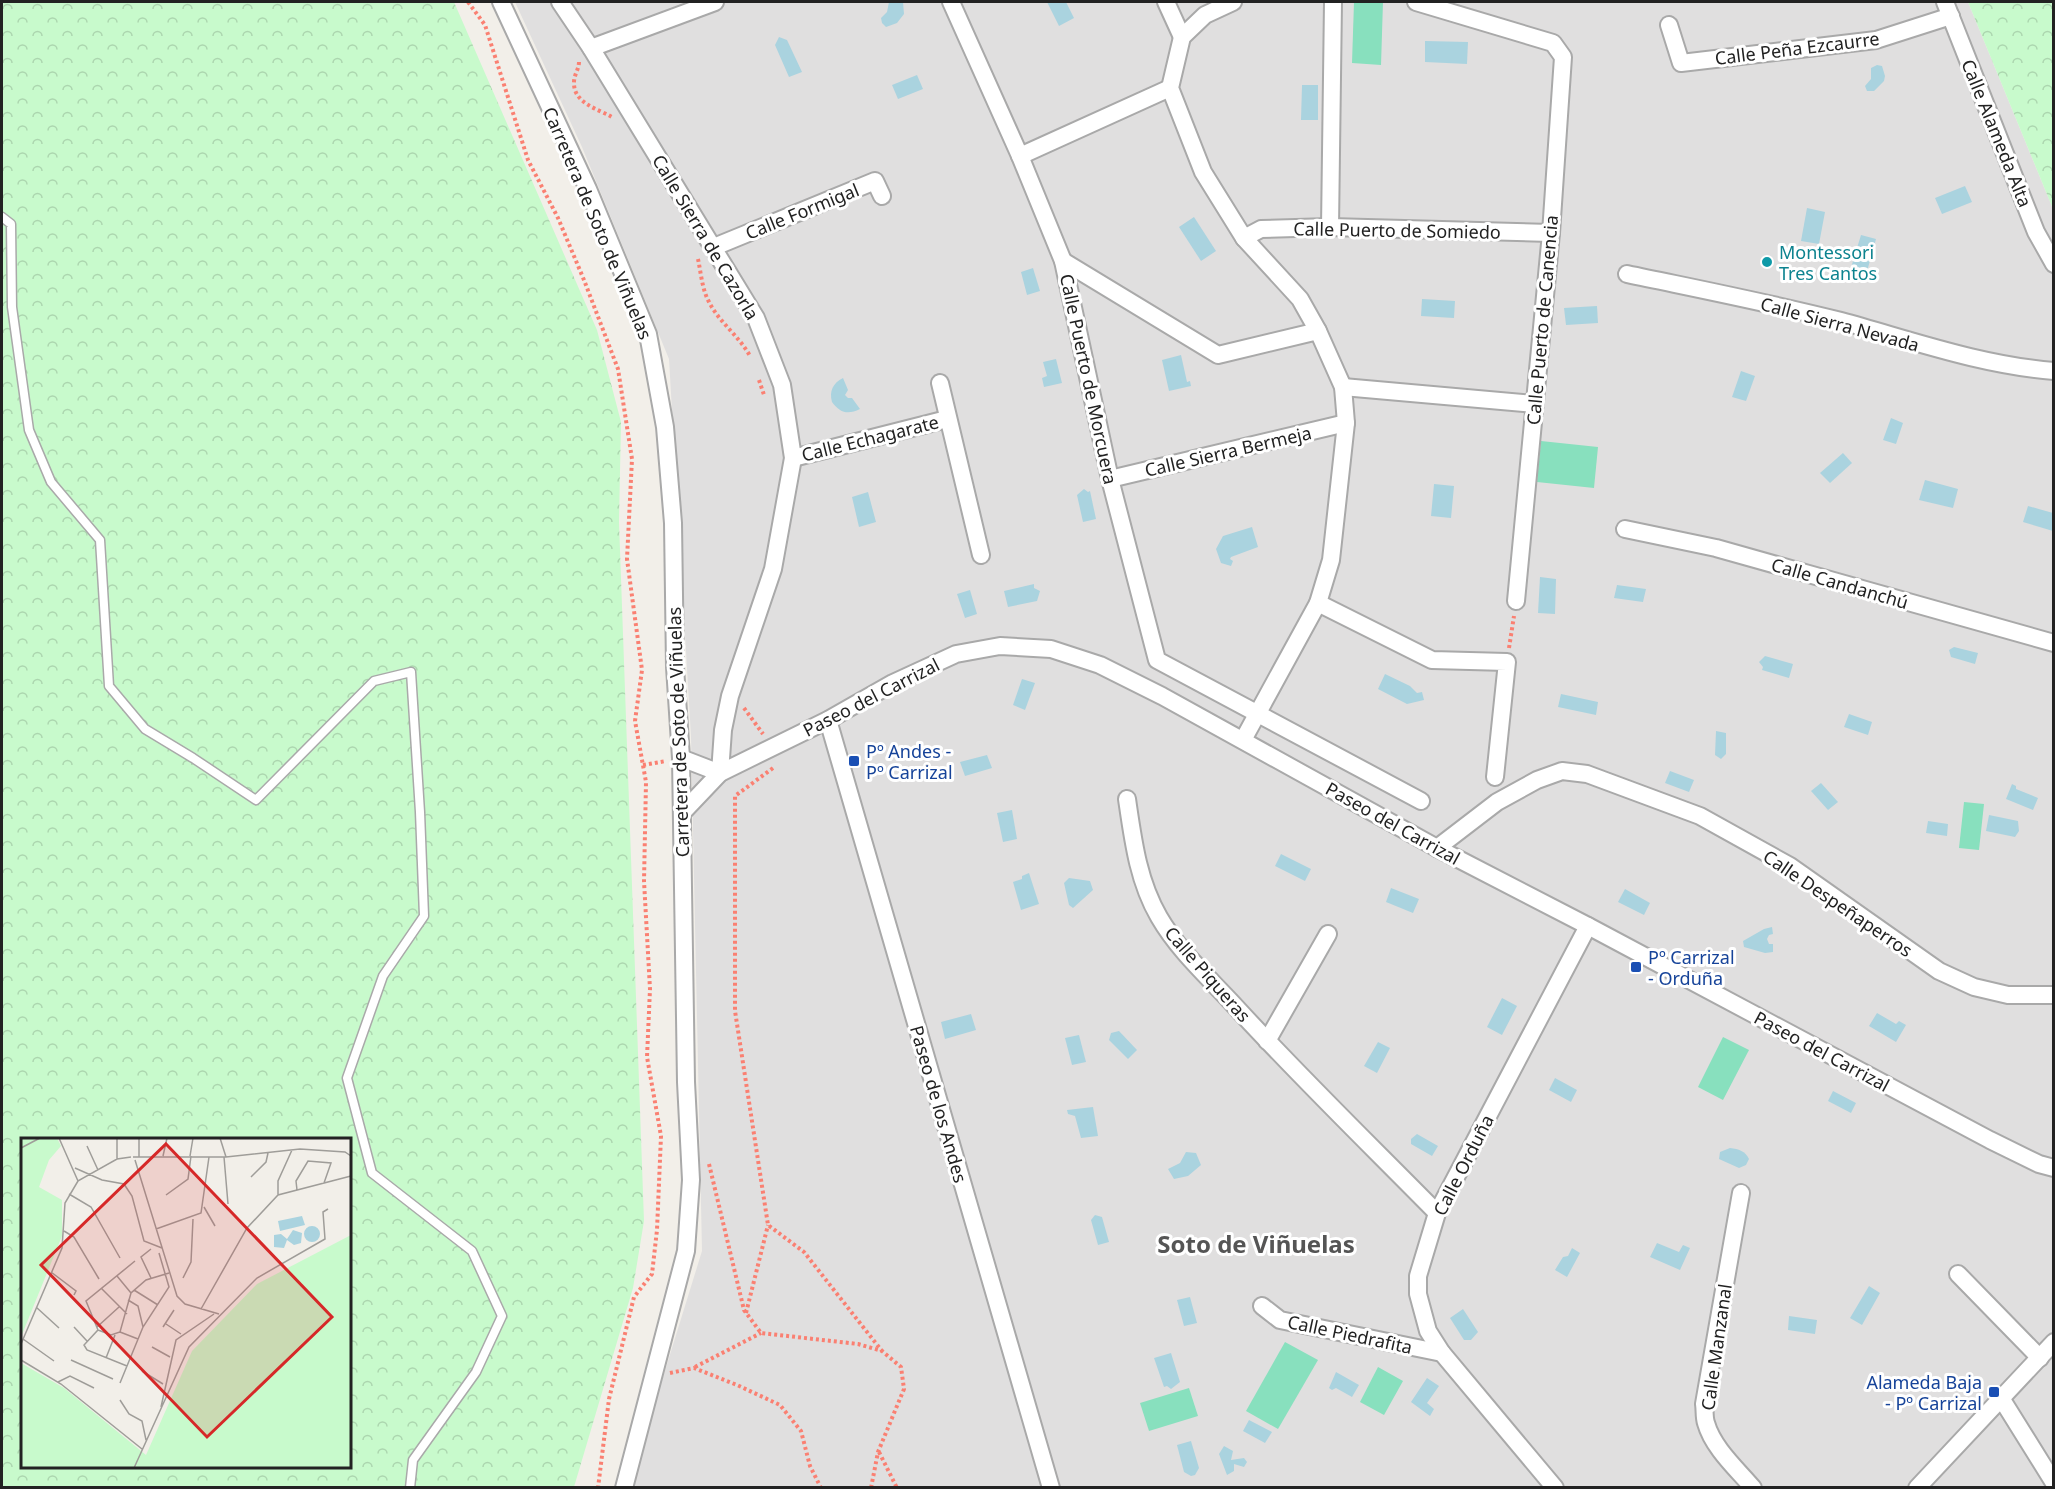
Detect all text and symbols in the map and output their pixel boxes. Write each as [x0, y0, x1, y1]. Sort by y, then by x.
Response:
street label: Calle Peña Ezcaurre [1713, 26, 1881, 70]
street label: Calle Alameda Alta [1956, 56, 2038, 210]
street label: Carretera de Soto de Viñuelas [538, 103, 658, 343]
street label: Calle Sierra de Cazorla [647, 150, 765, 324]
street label: Calle Formigal [742, 177, 862, 245]
street label: Calle Puerto de Canencia [1521, 214, 1563, 426]
street label: Calle Puerto de Somiedo [1293, 216, 1501, 244]
place label: Montessori Tres Cantos [1779, 240, 1877, 285]
marker: Montessori Tres Cantos [1760, 255, 1774, 269]
street label: Calle Puerto de Morcuera [1055, 272, 1123, 486]
street label: Calle Sierra Nevada [1758, 291, 1922, 357]
street label: Calle Echagarate [799, 409, 941, 467]
street label: Calle Sierra Bermeja [1142, 420, 1314, 482]
street label: Calle Candanchú [1769, 552, 1911, 614]
street label: Carretera de Soto de Viñuelas [662, 606, 694, 858]
street label: Paseo del Carrizal [799, 652, 943, 742]
place label: Pº Andes - Pº Carrizal [866, 739, 953, 784]
marker: Pº Andes - Pº Carrizal [847, 754, 861, 768]
street label: Paseo del Carrizal [1322, 776, 1464, 870]
street label: Calle Despeñaperros [1759, 844, 1917, 962]
street label: Calle Piqueras [1160, 921, 1256, 1027]
place label: Pº Carrizal - Orduña [1648, 945, 1735, 990]
marker: Pº Carrizal - Orduña [1629, 960, 1643, 974]
street label: Paseo del Carrizal [1750, 1005, 1894, 1097]
street label: Paseo de los Andes [905, 1023, 973, 1185]
street label: Calle Orduña [1427, 1110, 1499, 1220]
inset map [21, 1138, 351, 1468]
district label: Soto de Viñuelas [1157, 1227, 1355, 1260]
street label: Calle Manzanal [1695, 1282, 1737, 1412]
street label: Calle Piedrafita [1285, 1309, 1415, 1359]
place label: Alameda Baja - Pº Carrizal [1866, 1370, 1982, 1415]
marker: Alameda Baja - Pº Carrizal [1987, 1385, 2001, 1399]

